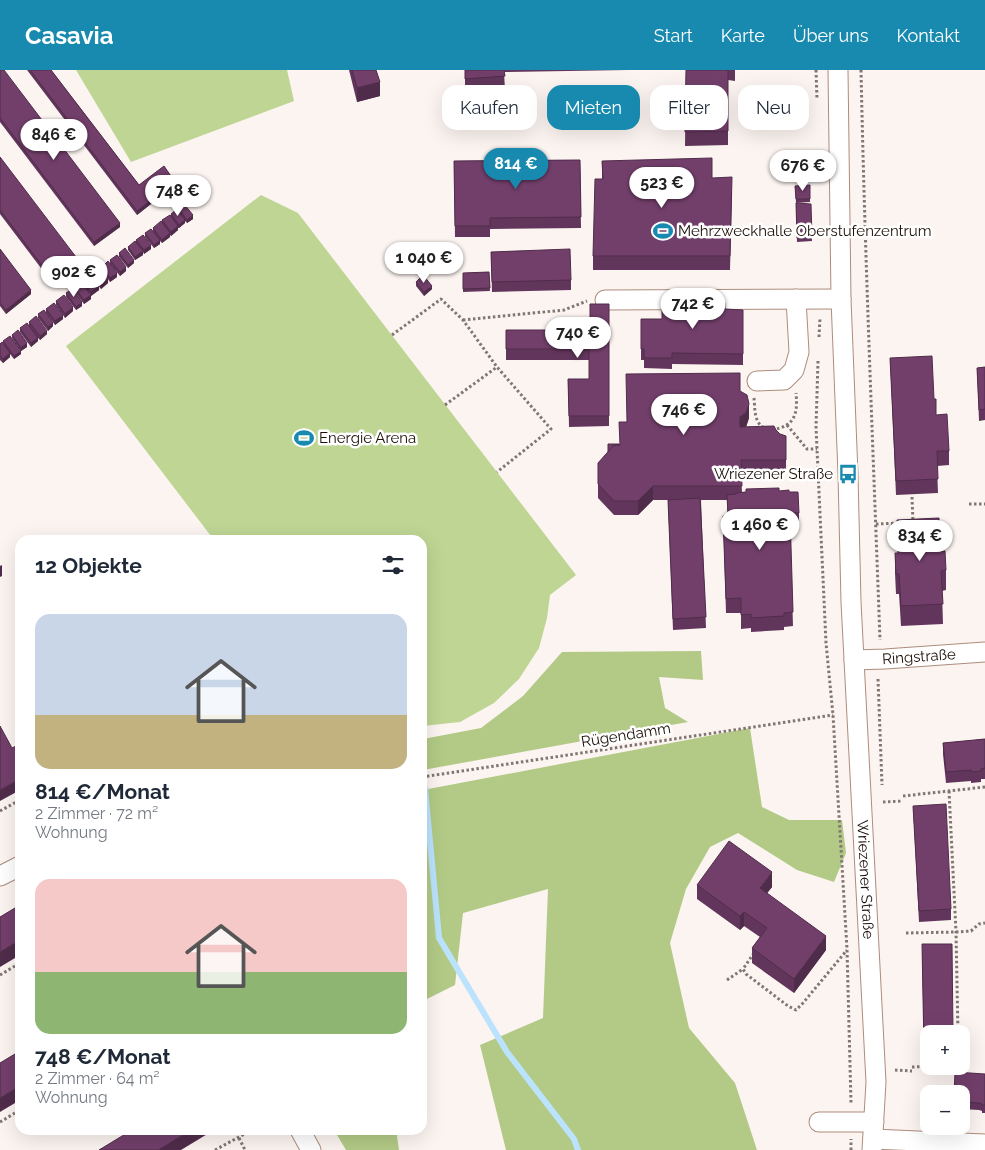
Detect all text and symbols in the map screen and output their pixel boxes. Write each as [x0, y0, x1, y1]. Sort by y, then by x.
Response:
text: Casavia [25, 21, 114, 50]
text: Start [654, 25, 693, 46]
text: Karte [721, 25, 765, 46]
text: Über uns [793, 25, 868, 46]
text: Kontakt [896, 25, 960, 46]
chip: Kaufen [442, 85, 537, 130]
chip: Mieten [547, 85, 640, 130]
chip: Filter [650, 85, 728, 130]
chip: Neu [738, 85, 809, 130]
pin: 846 € [19, 118, 89, 161]
text: 846 € [31, 125, 77, 144]
pin: 814 € [481, 148, 551, 190]
pin: 676 € [768, 150, 838, 192]
text: 814 € [494, 154, 538, 173]
text: 676 € [780, 156, 826, 175]
pin: 523 € [627, 166, 697, 209]
text: 523 € [640, 173, 684, 192]
pin: 748 € [143, 174, 213, 217]
text: 748 € [156, 181, 200, 200]
sports icon: Mehrzweckhalle Oberstufenzentrum [652, 220, 674, 242]
place label: Mehrzweckhalle Oberstufenzentrum [678, 222, 932, 240]
pin: 1 040 € [378, 242, 470, 284]
text: 1 040 € [395, 248, 453, 267]
pin: 902 € [39, 256, 109, 298]
text: 902 € [52, 262, 96, 281]
pin: 742 € [658, 288, 728, 330]
text: 742 € [671, 294, 715, 313]
pin: 740 € [543, 316, 613, 359]
text: 740 € [556, 323, 600, 342]
pin: 746 € [649, 394, 719, 436]
text: 746 € [662, 400, 706, 419]
sports icon: Energie Arena [293, 427, 315, 449]
place label: Energie Arena [319, 429, 416, 447]
bus stop icon: Wriezener Straße [837, 463, 859, 485]
place label: Wriezener Straße [714, 465, 833, 483]
pin: 1 460 € [714, 508, 806, 551]
text: 1 460 € [731, 515, 789, 534]
pin: 834 € [885, 520, 955, 562]
text: 834 € [898, 526, 942, 545]
icon: filters [379, 551, 407, 579]
text: 12 Objekte [35, 553, 142, 578]
street label: Ringstraße [881, 645, 957, 668]
icon: home [176, 646, 266, 736]
street label: Rügendamm [580, 719, 672, 751]
text: 814 €/Monat [35, 779, 170, 804]
text: 2 Zimmer · 72 m² [35, 804, 158, 823]
street label: Wriezener Straße [853, 819, 878, 940]
text: Wohnung [35, 823, 108, 842]
icon: home [176, 911, 266, 1001]
map controls [920, 1025, 970, 1135]
button: + [920, 1025, 970, 1075]
text: 748 €/Monat [35, 1044, 171, 1069]
text: 2 Zimmer · 64 m² [35, 1069, 160, 1088]
button: − [920, 1085, 970, 1135]
text: Wohnung [35, 1088, 108, 1107]

